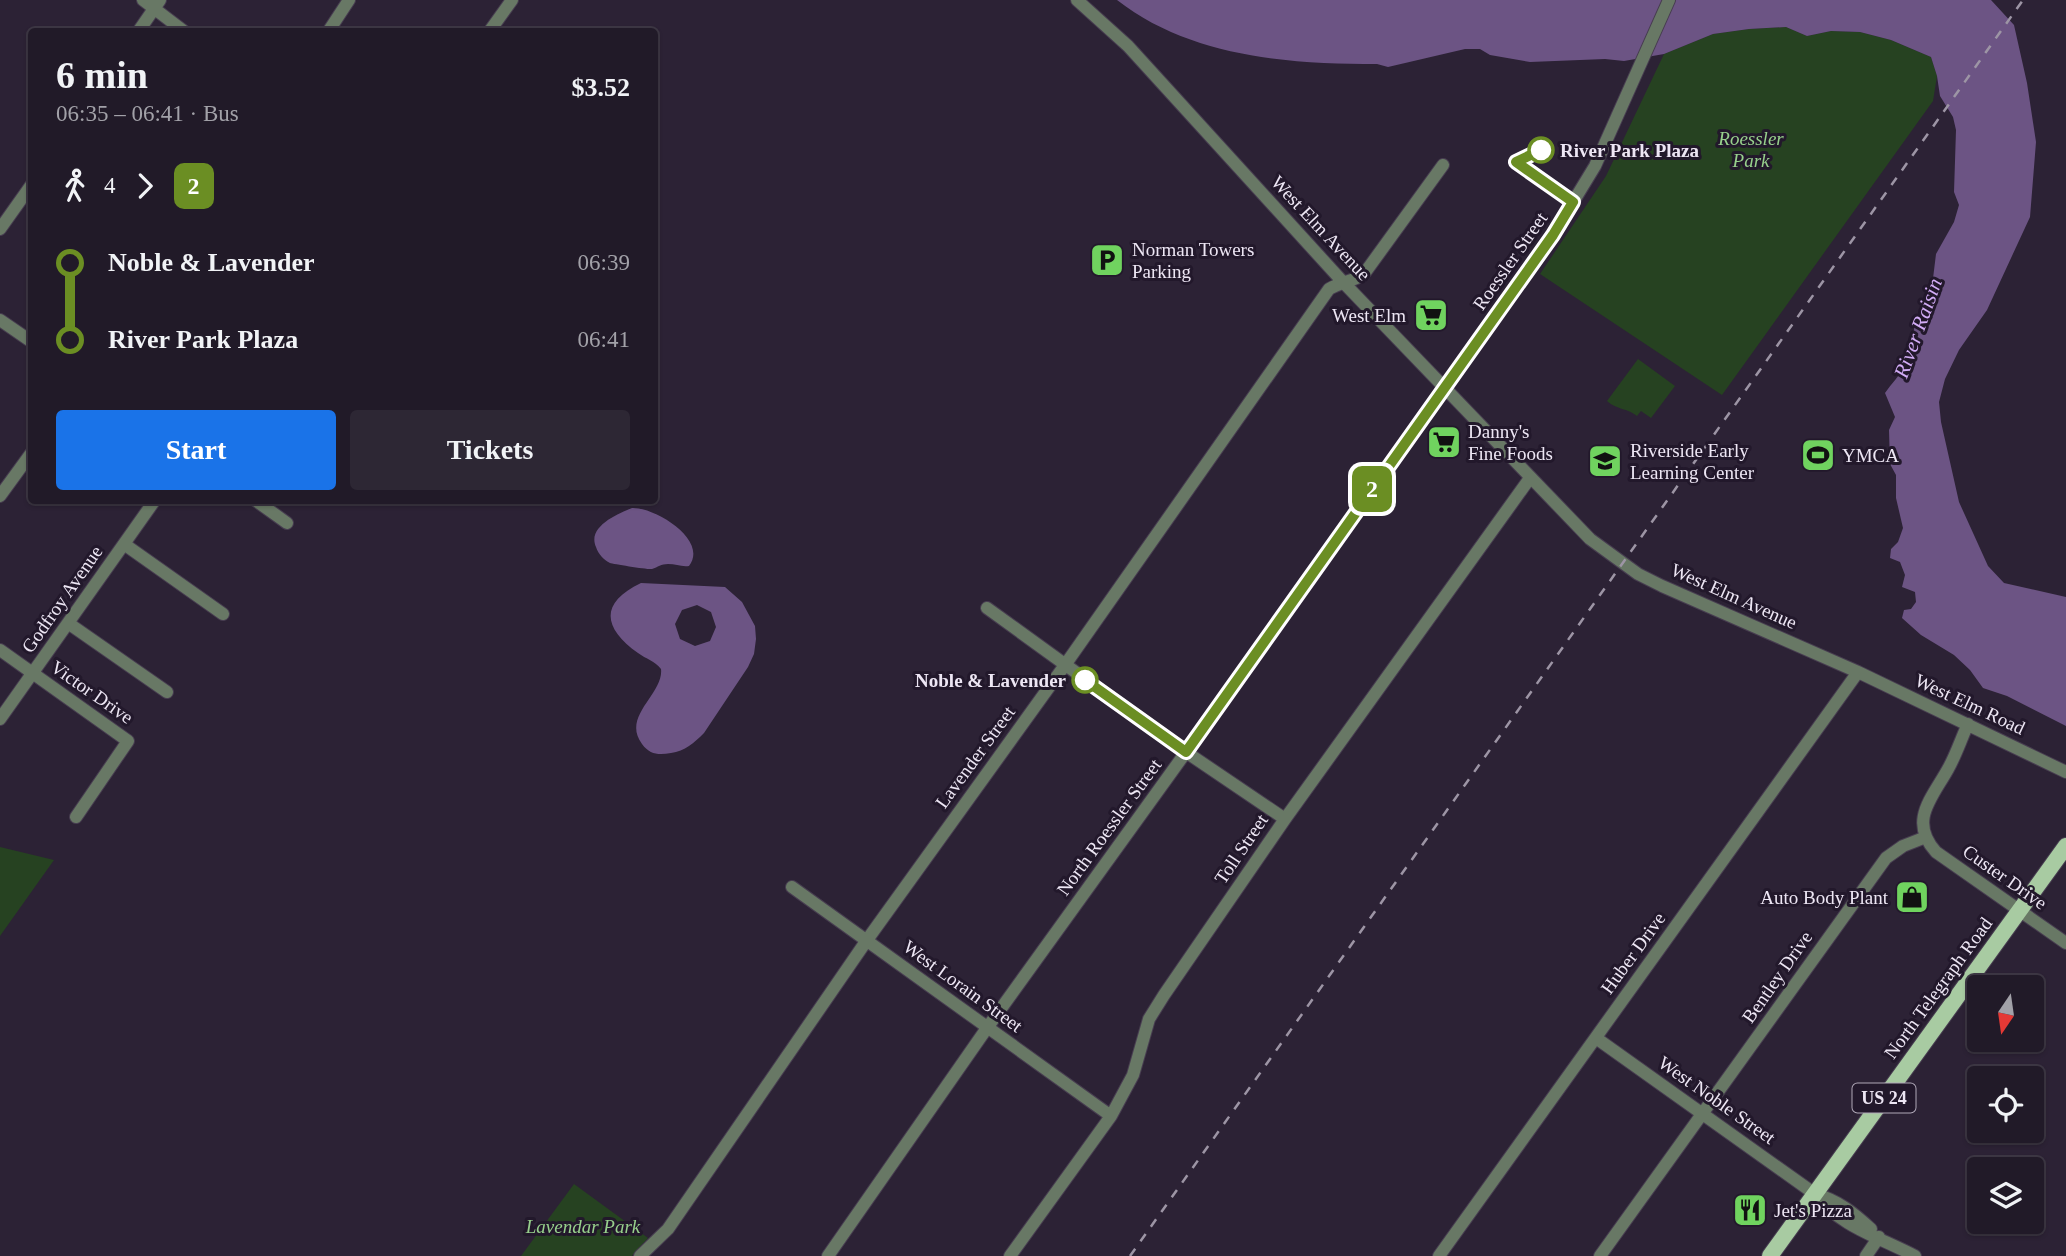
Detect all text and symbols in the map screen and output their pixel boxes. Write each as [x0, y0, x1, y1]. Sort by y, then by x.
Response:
text: 6 min [56, 54, 148, 96]
text: $3.52 [572, 73, 630, 102]
text: 06:35 – 06:41 · Bus [56, 101, 239, 126]
park label: Roessler Park [1717, 128, 1784, 171]
marker: River Park Plaza [1528, 137, 1554, 163]
place label: River Park Plaza [1560, 140, 1699, 161]
icon: walk [56, 167, 94, 205]
icon: forward [126, 167, 164, 205]
street label: West Elm Avenue [1267, 171, 1375, 285]
text: 4 [104, 173, 116, 198]
text: 2 [188, 173, 200, 199]
street label: Roessler Street [1469, 207, 1552, 314]
place label: Norman Towers Parking [1132, 239, 1254, 282]
parking icon: Norman Towers Parking [1088, 241, 1126, 279]
text: Noble & Lavender [108, 248, 315, 277]
text: 06:39 [578, 250, 630, 275]
water label: River Raisin [1889, 275, 1947, 382]
supermarket icon: West Elm [1412, 296, 1450, 334]
place label: West Elm [1332, 305, 1406, 326]
text: River Park Plaza [108, 325, 298, 354]
text: 06:41 [578, 327, 630, 352]
button: Start [56, 410, 336, 490]
button: Tickets [350, 410, 630, 490]
place label: Danny's Fine Foods [1468, 421, 1553, 464]
supermarket icon: Danny's Fine Foods [1425, 423, 1463, 461]
sports icon: YMCA [1799, 436, 1837, 474]
place label: Riverside Early Learning Center [1630, 440, 1755, 483]
school or university icon: Riverside Early Learning Center [1586, 442, 1624, 480]
place label: YMCA [1842, 445, 1899, 466]
line badge: 2 [1349, 466, 1395, 512]
text: 2 [1366, 476, 1378, 502]
street label: Godfroy Avenue [17, 541, 107, 657]
street label: West Elm Avenue [1668, 559, 1800, 633]
street label: Victor Drive [47, 656, 137, 728]
marker: Noble & Lavender [1072, 667, 1098, 693]
street label: West Elm Road [1912, 669, 2029, 739]
place label: Noble & Lavender [915, 670, 1067, 691]
street label: Lavender Street [931, 701, 1019, 812]
street label: North Roessler Street [1052, 754, 1166, 899]
street label: Toll Street [1210, 810, 1272, 888]
street label: Custer Drive [1959, 840, 2051, 914]
shop icon: Auto Body Plant [1893, 878, 1931, 916]
place label: Auto Body Plant [1760, 887, 1889, 908]
street label: Huber Drive [1596, 908, 1670, 998]
street label: North Telegraph Road [1880, 913, 1997, 1063]
street label: Bentley Drive [1738, 927, 1816, 1027]
street label: West Lorain Street [899, 936, 1027, 1037]
north arrow [1967, 975, 2044, 1052]
map controls [1967, 975, 2044, 1234]
street label: West Noble Street [1655, 1052, 1780, 1149]
button: locate [1967, 1066, 2044, 1143]
road number: US 24 [1853, 1084, 1916, 1112]
button: layers [1967, 1157, 2044, 1234]
restaurant icon: Jet's Pizza [1731, 1191, 1769, 1229]
place label: Jet's Pizza [1774, 1200, 1852, 1221]
park label: Lavendar Park [525, 1216, 641, 1237]

